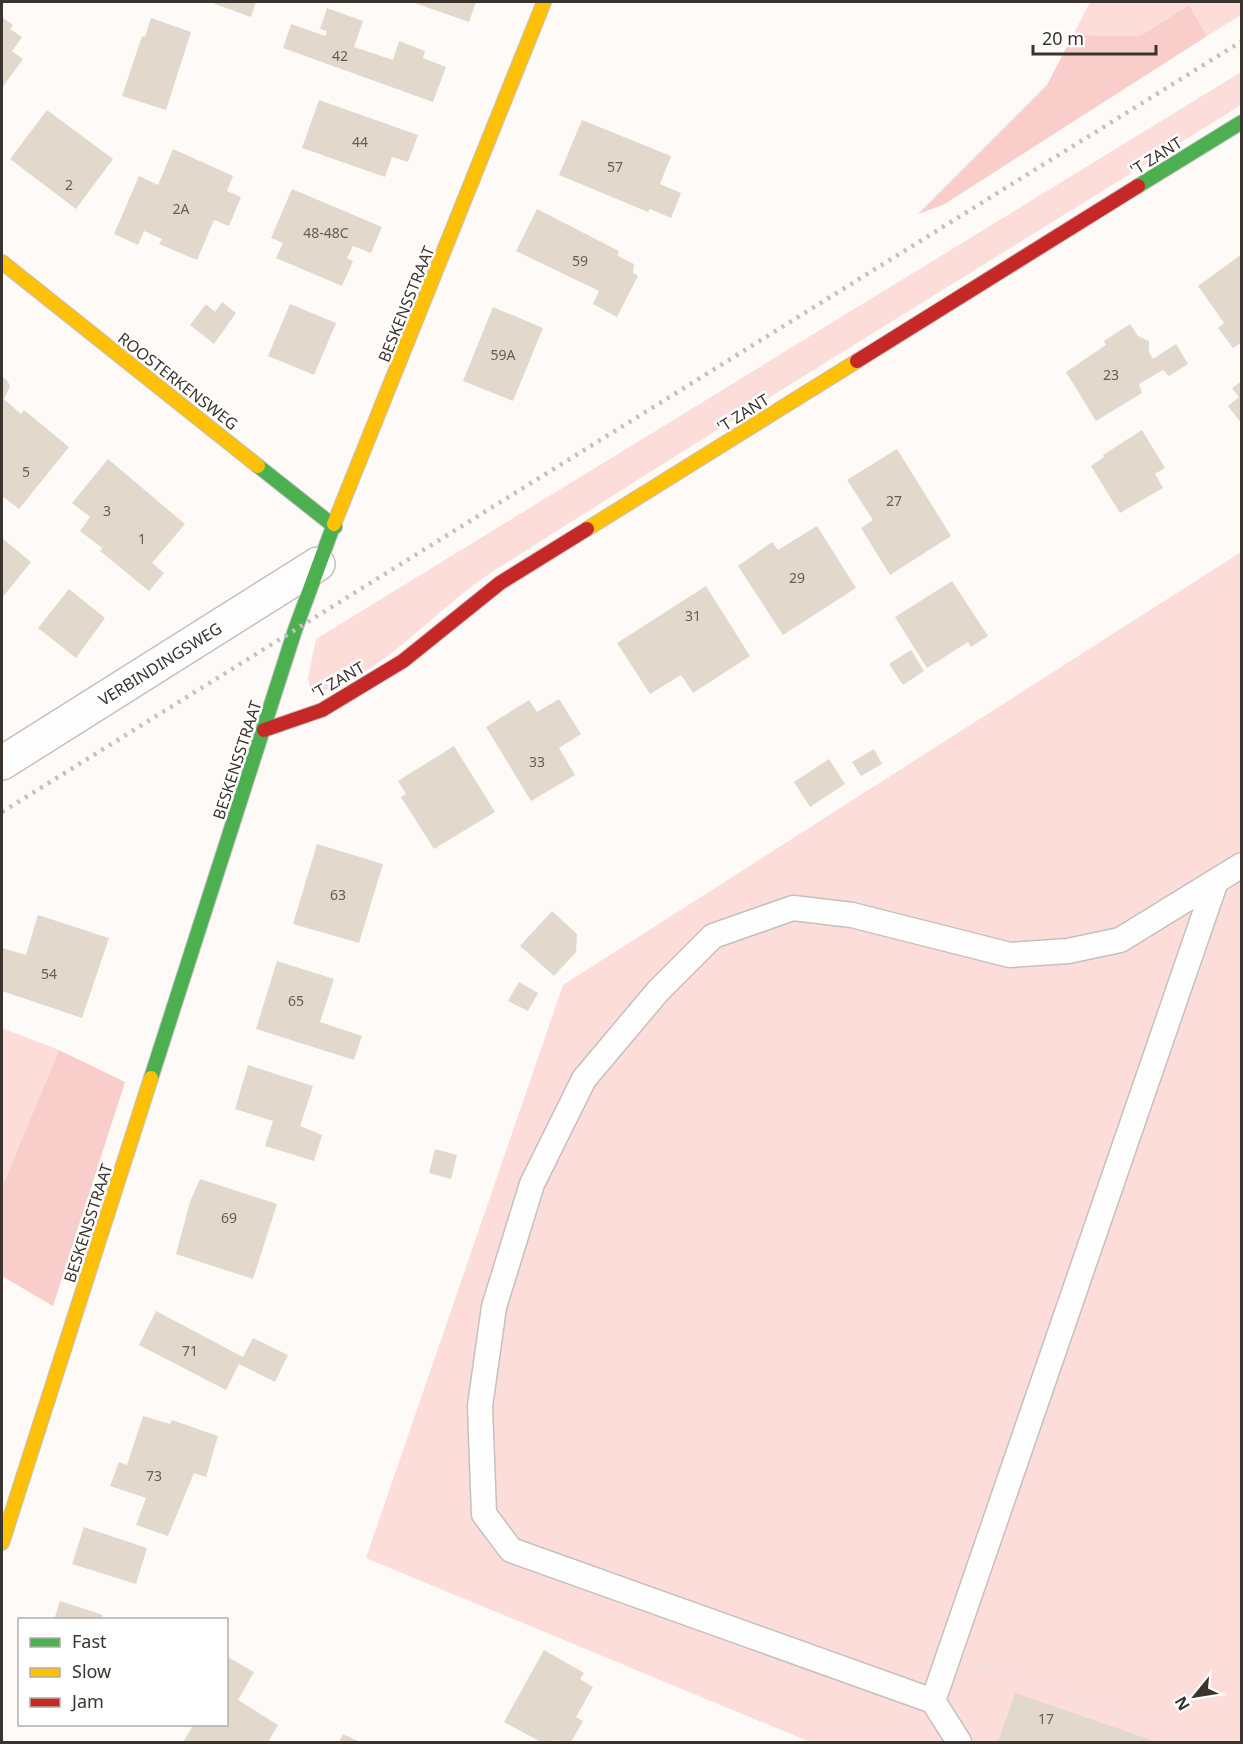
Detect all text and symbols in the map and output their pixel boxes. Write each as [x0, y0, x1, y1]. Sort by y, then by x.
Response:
scale bar [1033, 18, 1156, 56]
text: 20 m [1042, 26, 1084, 50]
house number: 42 [332, 46, 348, 65]
street label: 'T ZANT [1126, 131, 1186, 181]
house number: 44 [352, 132, 368, 151]
house number: 57 [607, 157, 623, 176]
house number: 2 [65, 175, 73, 194]
house number: 2A [173, 199, 190, 218]
house number: 48-48C [303, 223, 349, 242]
street label: BESKENSSTRAAT [373, 242, 439, 365]
house number: 59 [572, 251, 588, 270]
street label: ROOSTERKENSWEG [113, 327, 243, 435]
house number: 59A [491, 345, 516, 364]
house number: 23 [1103, 365, 1119, 384]
street label: 'T ZANT [713, 388, 773, 438]
house number: 5 [22, 462, 30, 481]
house number: 27 [886, 491, 902, 510]
house number: 3 [103, 501, 111, 520]
house number: 1 [138, 529, 146, 548]
house number: 29 [789, 568, 805, 587]
house number: 31 [685, 606, 701, 625]
street label: VERBINDINGSWEG [94, 617, 226, 711]
street label: 'T ZANT [308, 656, 368, 704]
street label: BESKENSSTRAAT [207, 698, 267, 822]
house number: 33 [529, 752, 545, 771]
house number: 63 [330, 885, 346, 904]
house number: 54 [41, 964, 57, 983]
house number: 65 [288, 991, 304, 1010]
street label: BESKENSSTRAAT [58, 1161, 118, 1285]
house number: 69 [221, 1208, 237, 1227]
house number: 71 [182, 1341, 198, 1360]
house number: 73 [146, 1466, 162, 1485]
legend [18, 1618, 228, 1726]
text: Fast [72, 1629, 107, 1653]
text: Slow [72, 1659, 111, 1683]
north arrow [1165, 1666, 1225, 1726]
text: Jam [70, 1689, 104, 1713]
text: N [1169, 1692, 1195, 1715]
house number: 17 [1038, 1709, 1054, 1728]

